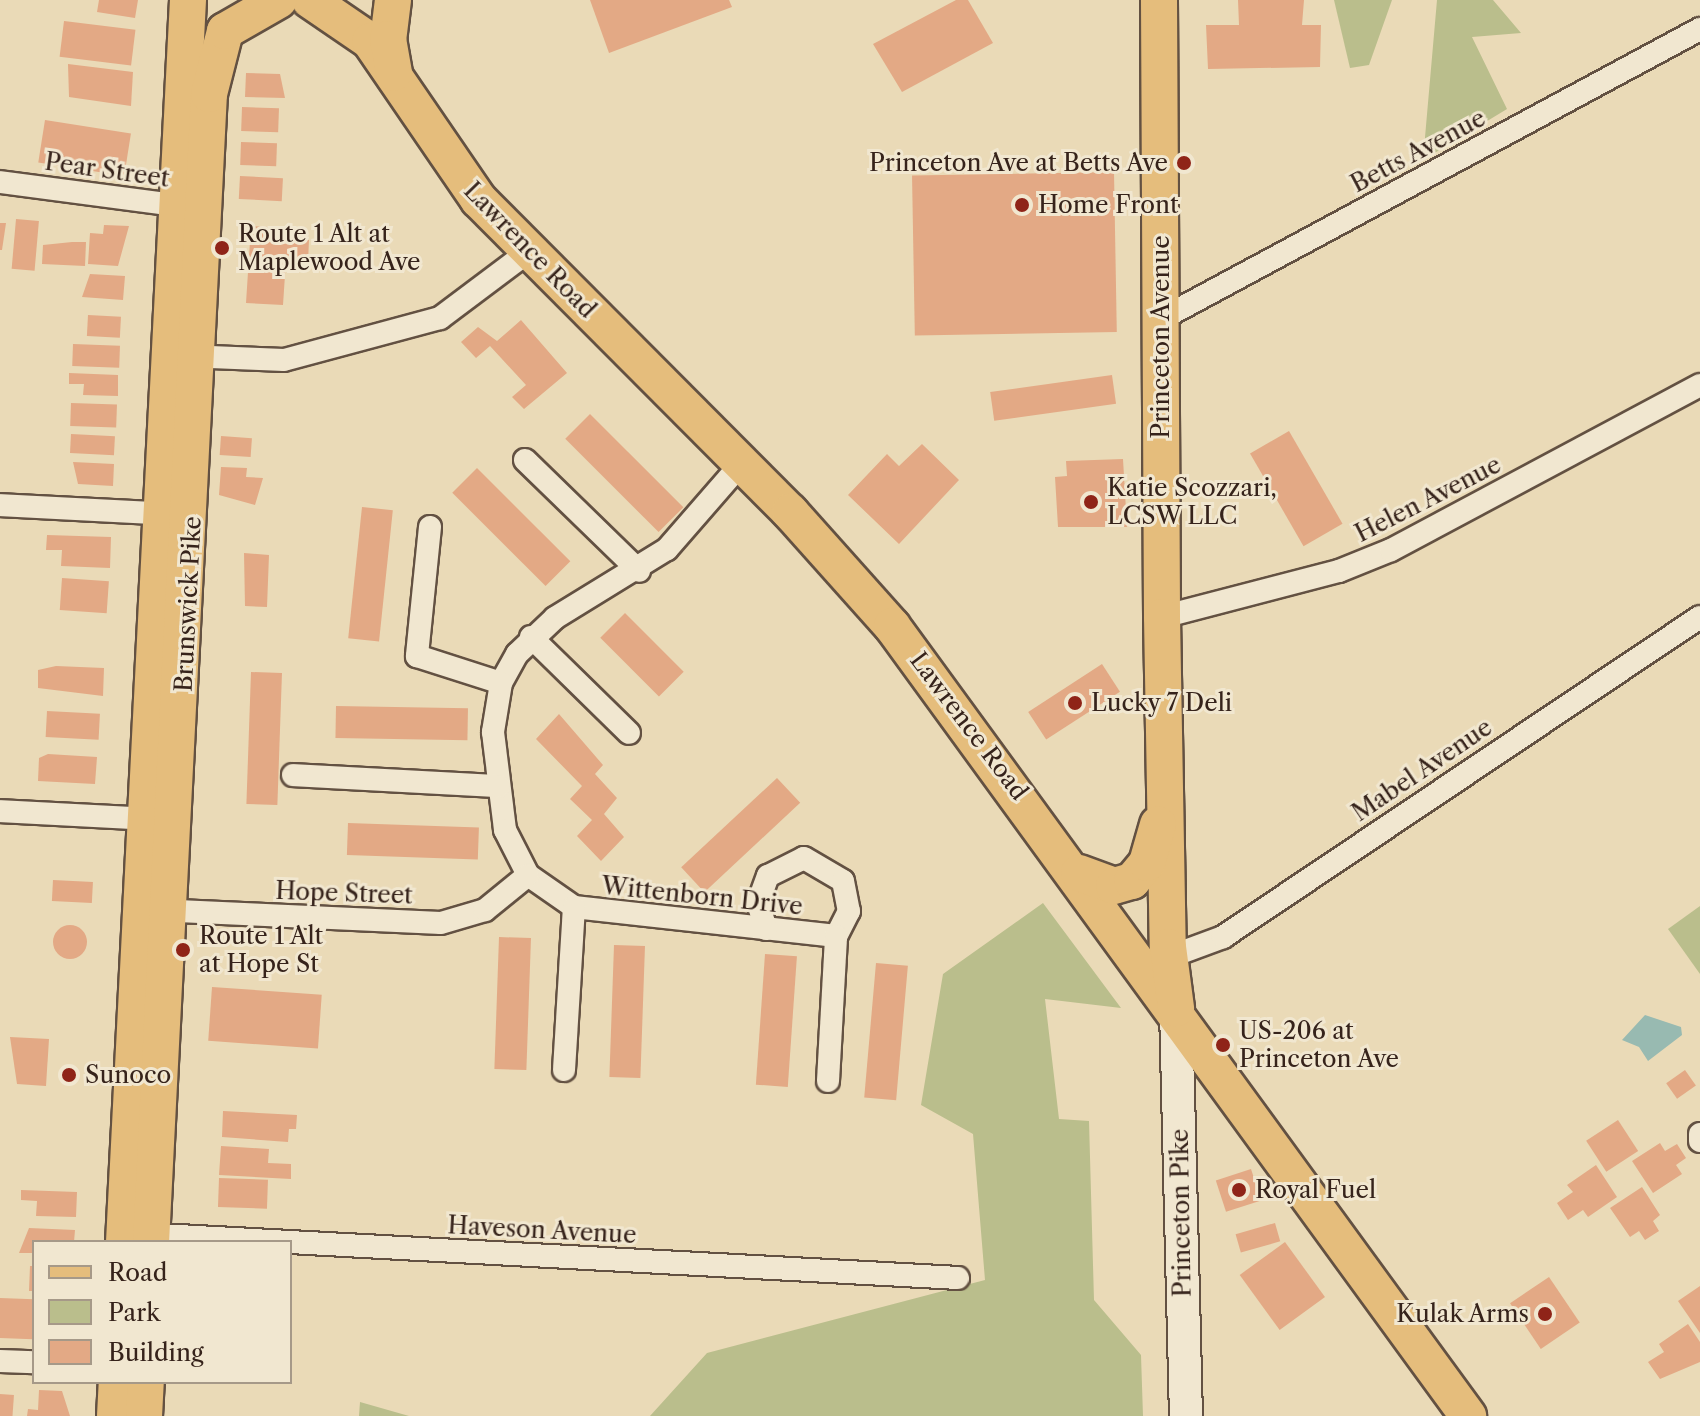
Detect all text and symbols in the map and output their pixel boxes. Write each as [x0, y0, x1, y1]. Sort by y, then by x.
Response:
street label: Betts Avenue [1345, 103, 1491, 199]
street label: Pear Street [43, 147, 171, 193]
place label: Princeton Ave at Betts Ave [867, 149, 1168, 177]
marker: Princeton Ave at Betts Ave [1175, 154, 1193, 172]
street label: Lawrence Road [458, 176, 602, 324]
place label: Home Front [1038, 191, 1178, 219]
marker: Home Front [1013, 196, 1031, 214]
place label: Route 1 Alt at Maplewood Ave [238, 220, 421, 276]
street label: Princeton Avenue [1147, 235, 1175, 439]
marker: Route 1 Alt at Maplewood Ave [213, 239, 231, 257]
street label: Helen Avenue [1350, 450, 1506, 548]
place label: Katie Scozzari, LCSW LLC [1107, 474, 1277, 530]
marker: Katie Scozzari, LCSW LLC [1082, 493, 1100, 511]
street label: Brunswick Pike [169, 515, 207, 693]
street label: Lawrence Road [904, 646, 1034, 806]
place label: Lucky 7 Deli [1091, 689, 1233, 717]
marker: Lucky 7 Deli [1066, 694, 1084, 712]
street label: Mabel Avenue [1346, 712, 1498, 828]
street label: Wittenborn Drive [600, 871, 804, 921]
street label: Hope Street [275, 876, 413, 910]
place label: Route 1 Alt at Hope St [199, 922, 324, 978]
marker: Route 1 Alt at Hope St [174, 941, 192, 959]
place label: US-206 at Princeton Ave [1239, 1017, 1400, 1073]
marker: US-206 at Princeton Ave [1214, 1036, 1232, 1054]
place label: Sunoco [85, 1061, 171, 1089]
marker: Sunoco [60, 1066, 78, 1084]
street label: Princeton Pike [1165, 1129, 1197, 1297]
place label: Royal Fuel [1255, 1176, 1376, 1204]
marker: Royal Fuel [1230, 1181, 1248, 1199]
street label: Haveson Avenue [446, 1211, 638, 1249]
legend [32, 1240, 292, 1384]
text: Road [108, 1258, 167, 1287]
text: Park [108, 1298, 160, 1327]
place label: Kulak Arms [1395, 1300, 1529, 1328]
marker: Kulak Arms [1536, 1305, 1554, 1323]
text: Building [108, 1338, 204, 1367]

